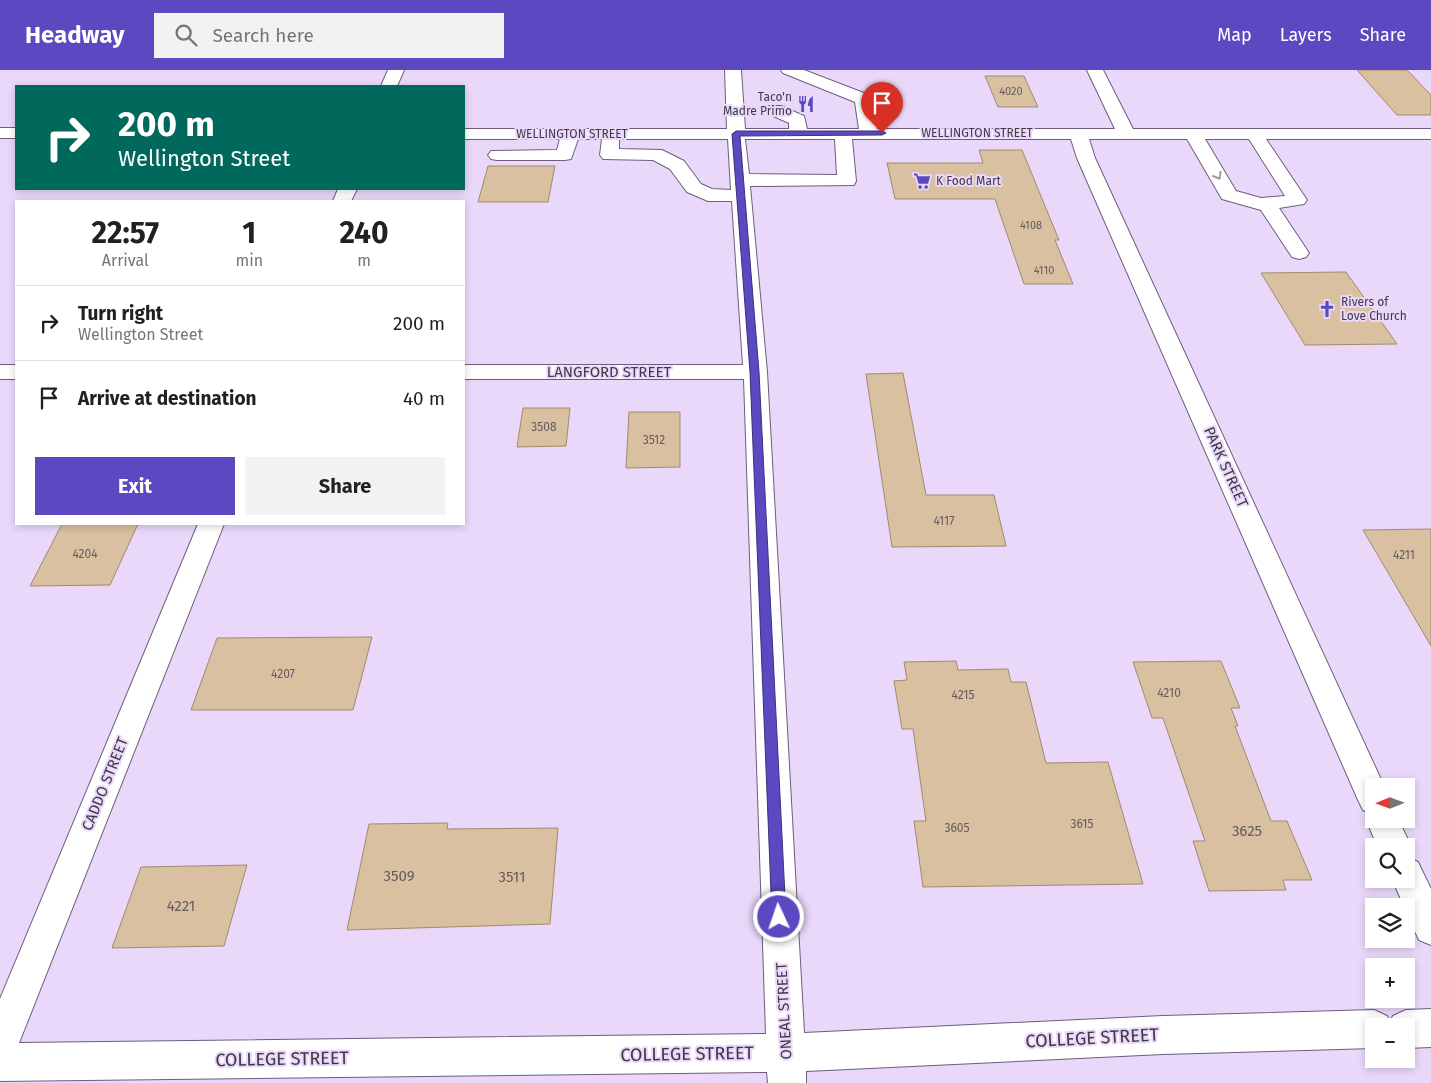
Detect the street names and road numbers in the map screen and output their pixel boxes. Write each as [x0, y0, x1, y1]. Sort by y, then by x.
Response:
street label: WELLINGTON STREET [921, 126, 1034, 140]
street label: WELLINGTON STREET [516, 127, 629, 141]
street label: LANGFORD STREET [547, 363, 671, 381]
street label: PARK STREET [1200, 424, 1252, 511]
street label: CADDO STREET [78, 734, 132, 833]
street label: ONEAL STREET [772, 962, 796, 1060]
street label: COLLEGE STREET [1025, 1023, 1160, 1052]
street label: COLLEGE STREET [620, 1042, 755, 1066]
street label: COLLEGE STREET [215, 1047, 350, 1071]

